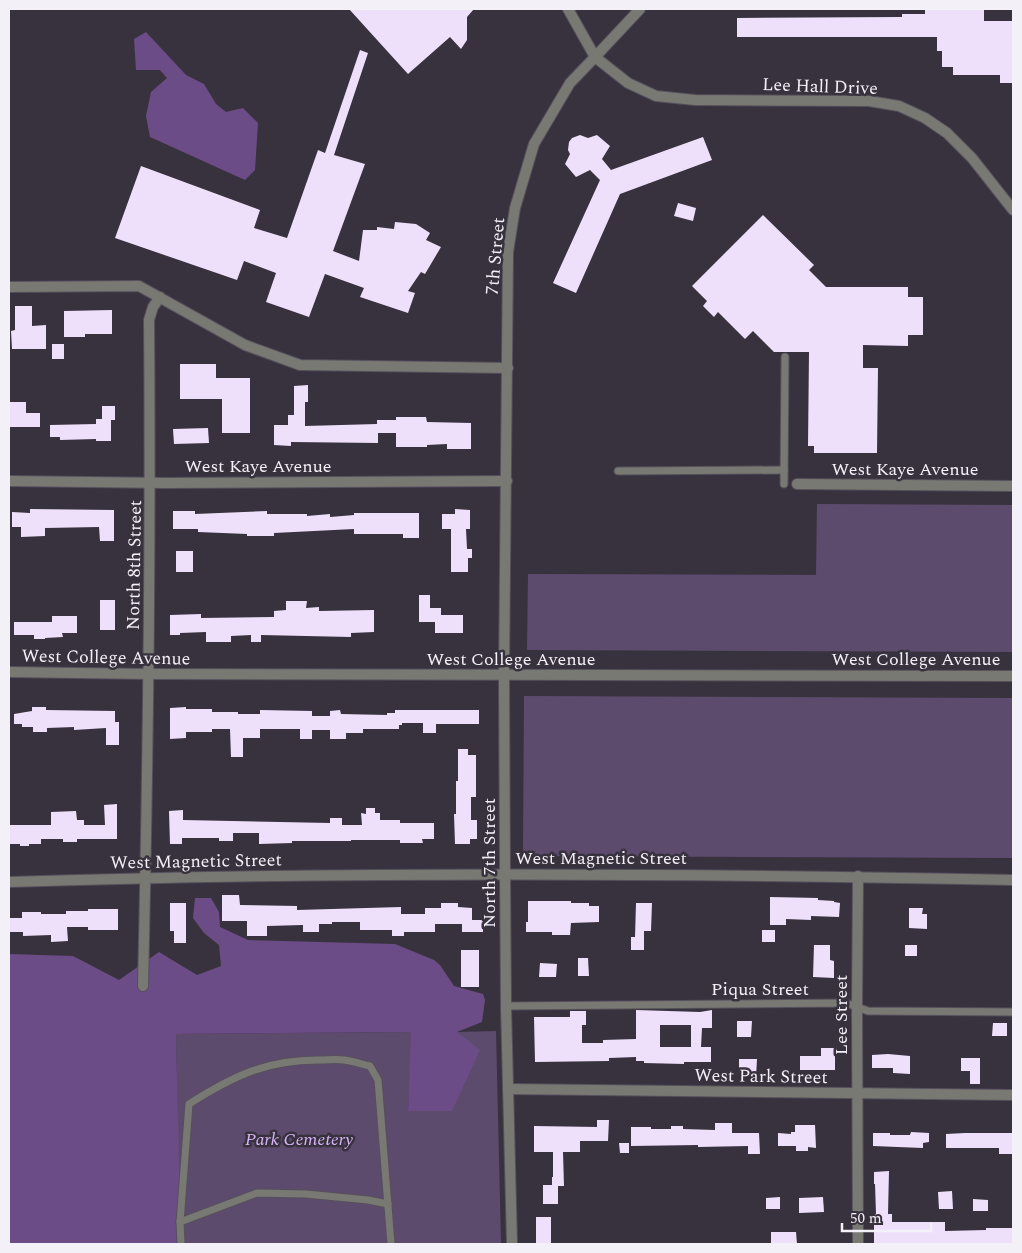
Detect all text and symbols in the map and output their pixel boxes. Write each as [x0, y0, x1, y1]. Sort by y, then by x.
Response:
street label: Lee Hall Drive [762, 71, 878, 102]
street label: 7th Street [479, 216, 512, 296]
street label: West Kaye Avenue [184, 453, 332, 480]
street label: West Kaye Avenue [831, 456, 979, 483]
street label: North 8th Street [120, 500, 149, 630]
street label: West College Avenue [21, 643, 191, 672]
street label: West College Avenue [427, 646, 595, 673]
street label: West College Avenue [832, 646, 1000, 673]
street label: North 7th Street [476, 798, 503, 928]
street label: West Magnetic Street [515, 845, 687, 872]
street label: West Magnetic Street [110, 847, 282, 876]
street label: Lee Street [828, 975, 855, 1055]
street label: Piqua Street [711, 976, 809, 1003]
street label: West Park Street [694, 1062, 828, 1091]
park label: Park Cemetery [245, 1126, 353, 1153]
scale bar [842, 1200, 931, 1232]
text: 50 m [850, 1207, 882, 1230]

